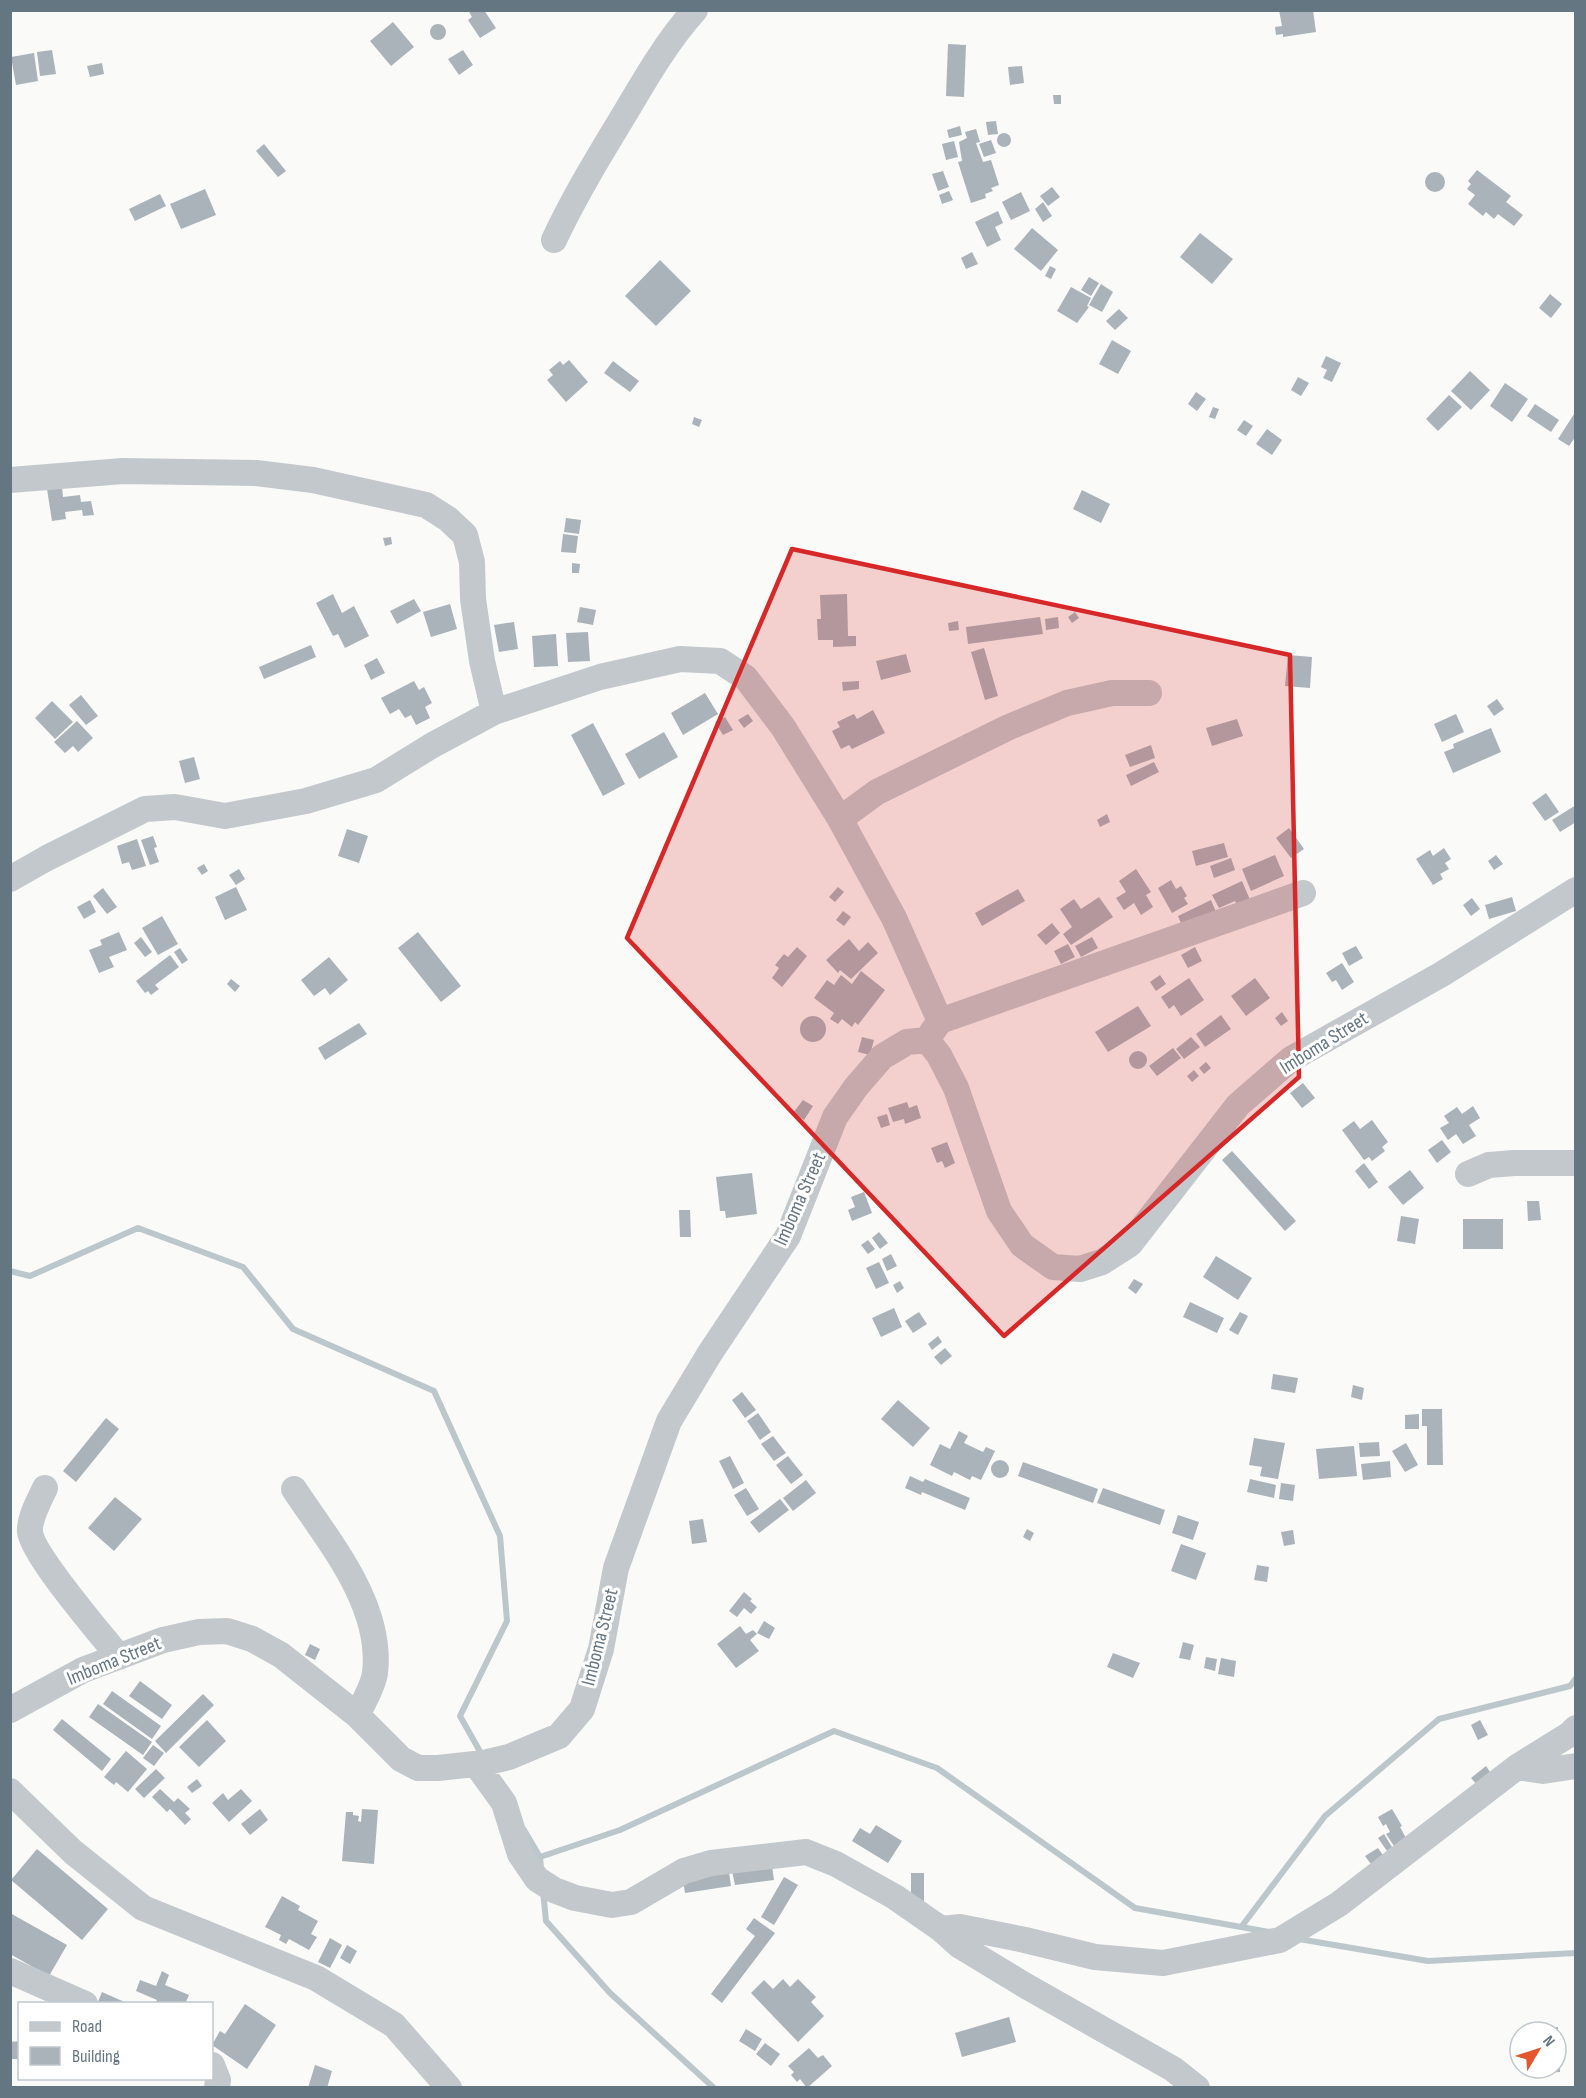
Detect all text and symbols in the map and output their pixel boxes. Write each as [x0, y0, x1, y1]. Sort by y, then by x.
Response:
street label: Imboma Street [1275, 1006, 1373, 1080]
street label: Imboma Street [769, 1149, 831, 1249]
street label: Imboma Street [576, 1586, 624, 1688]
street label: Imboma Street [63, 1631, 165, 1691]
legend [18, 2002, 213, 2080]
text: Road [72, 2016, 102, 2037]
north arrow [1508, 2020, 1568, 2080]
text: N [1538, 2032, 1559, 2051]
text: Building [72, 2046, 120, 2067]

